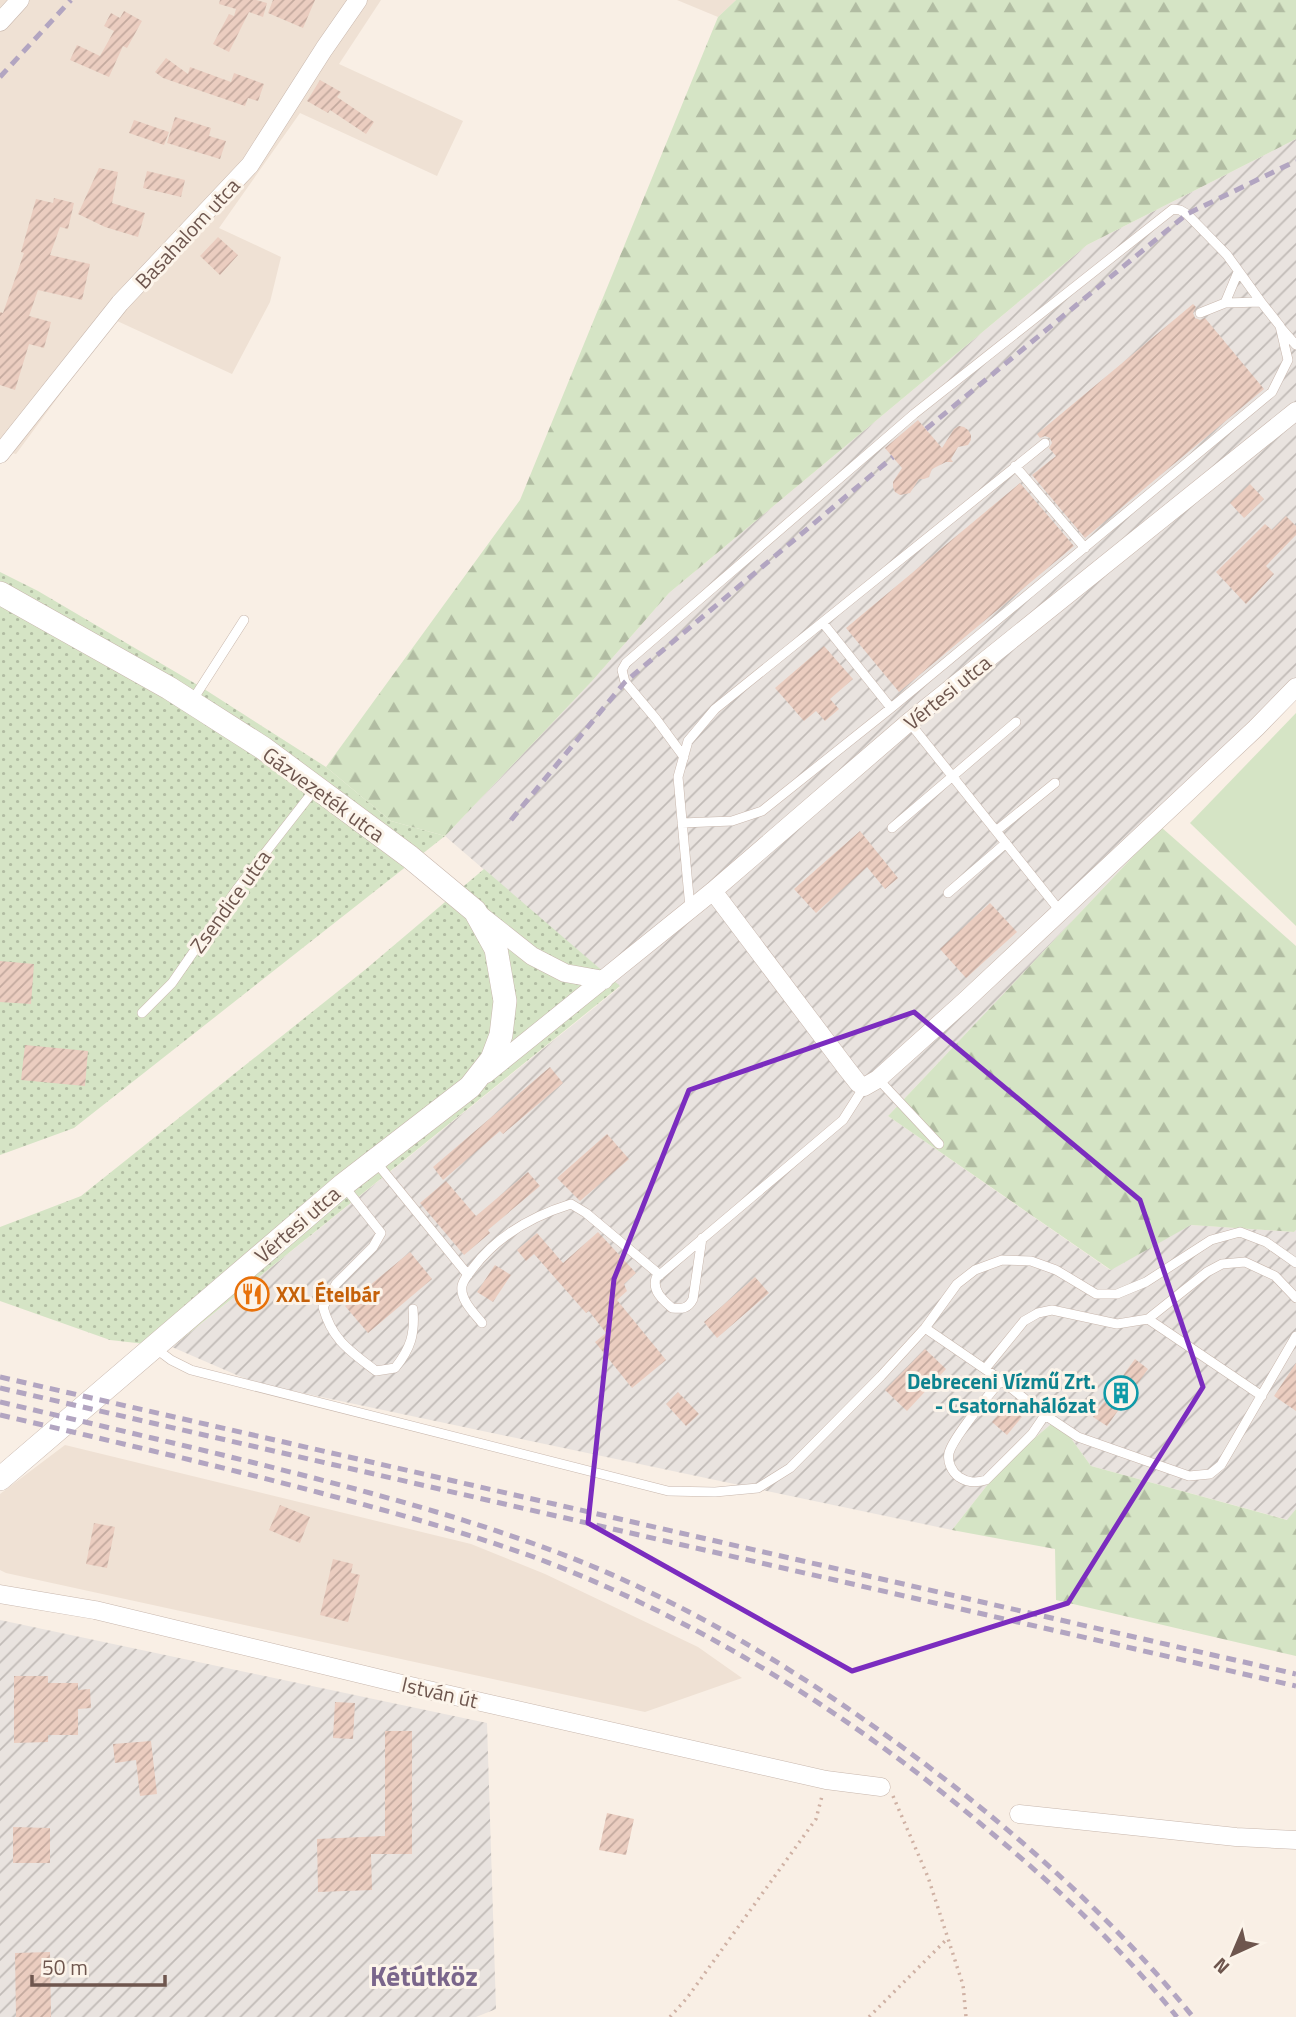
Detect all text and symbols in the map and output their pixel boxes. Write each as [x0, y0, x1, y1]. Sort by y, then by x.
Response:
street label: Basahalom utca [127, 170, 247, 296]
street label: Vértesi utca [896, 646, 998, 737]
street label: Gázvezeték utca [256, 739, 392, 850]
street label: Zsendice utca [181, 842, 279, 959]
street label: Vértesi utca [247, 1177, 347, 1270]
restaurant icon: XXL Ételbár [233, 1275, 271, 1313]
place label: XXL Ételbár [276, 1278, 380, 1310]
place label: Debreceni Vízmű Zrt. - Csatornahálózat [907, 1365, 1096, 1421]
building icon: Debreceni Vízmű Zrt. - Csatornahálózat [1102, 1374, 1140, 1412]
street label: István út [399, 1668, 482, 1716]
north arrow [1198, 1919, 1268, 1989]
scale bar [32, 1944, 164, 1988]
text: 50 m [42, 1951, 88, 1983]
text: N [1206, 1952, 1236, 1982]
district label: Kétútköz [370, 1954, 478, 1997]

